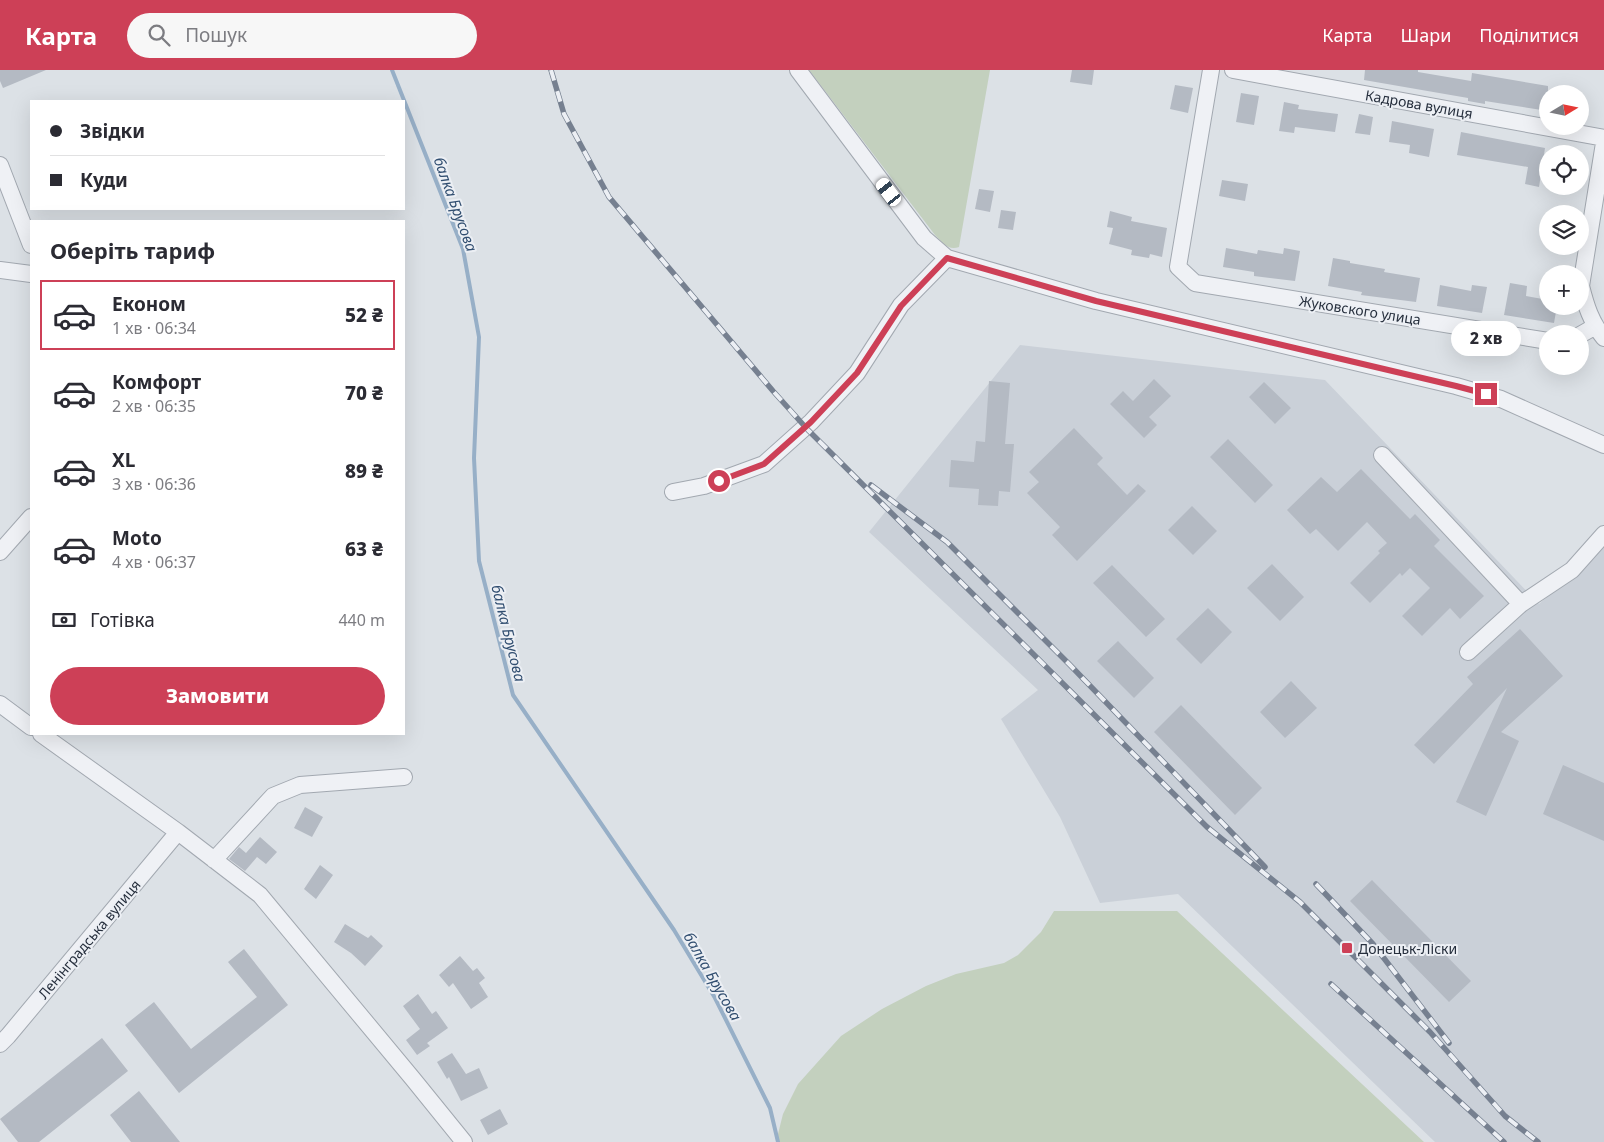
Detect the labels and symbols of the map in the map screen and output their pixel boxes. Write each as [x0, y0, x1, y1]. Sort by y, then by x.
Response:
street label: Кадрова вулиця [1364, 85, 1474, 123]
north arrow [1539, 85, 1589, 135]
water label: балка Брусова [430, 154, 483, 255]
car [873, 176, 904, 208]
street label: Жуковского улица [1298, 291, 1422, 329]
callout: 2 хв [1451, 322, 1521, 356]
route end [1475, 383, 1497, 405]
route start [708, 470, 730, 492]
water label: балка Брусова [487, 582, 531, 684]
street label: Ленінградська вулиця [33, 875, 145, 1003]
water label: балка Брусова [680, 928, 747, 1024]
place label: Донецьк-Ліски [1358, 939, 1457, 958]
marker: Донецьк-Ліски [1340, 941, 1354, 955]

